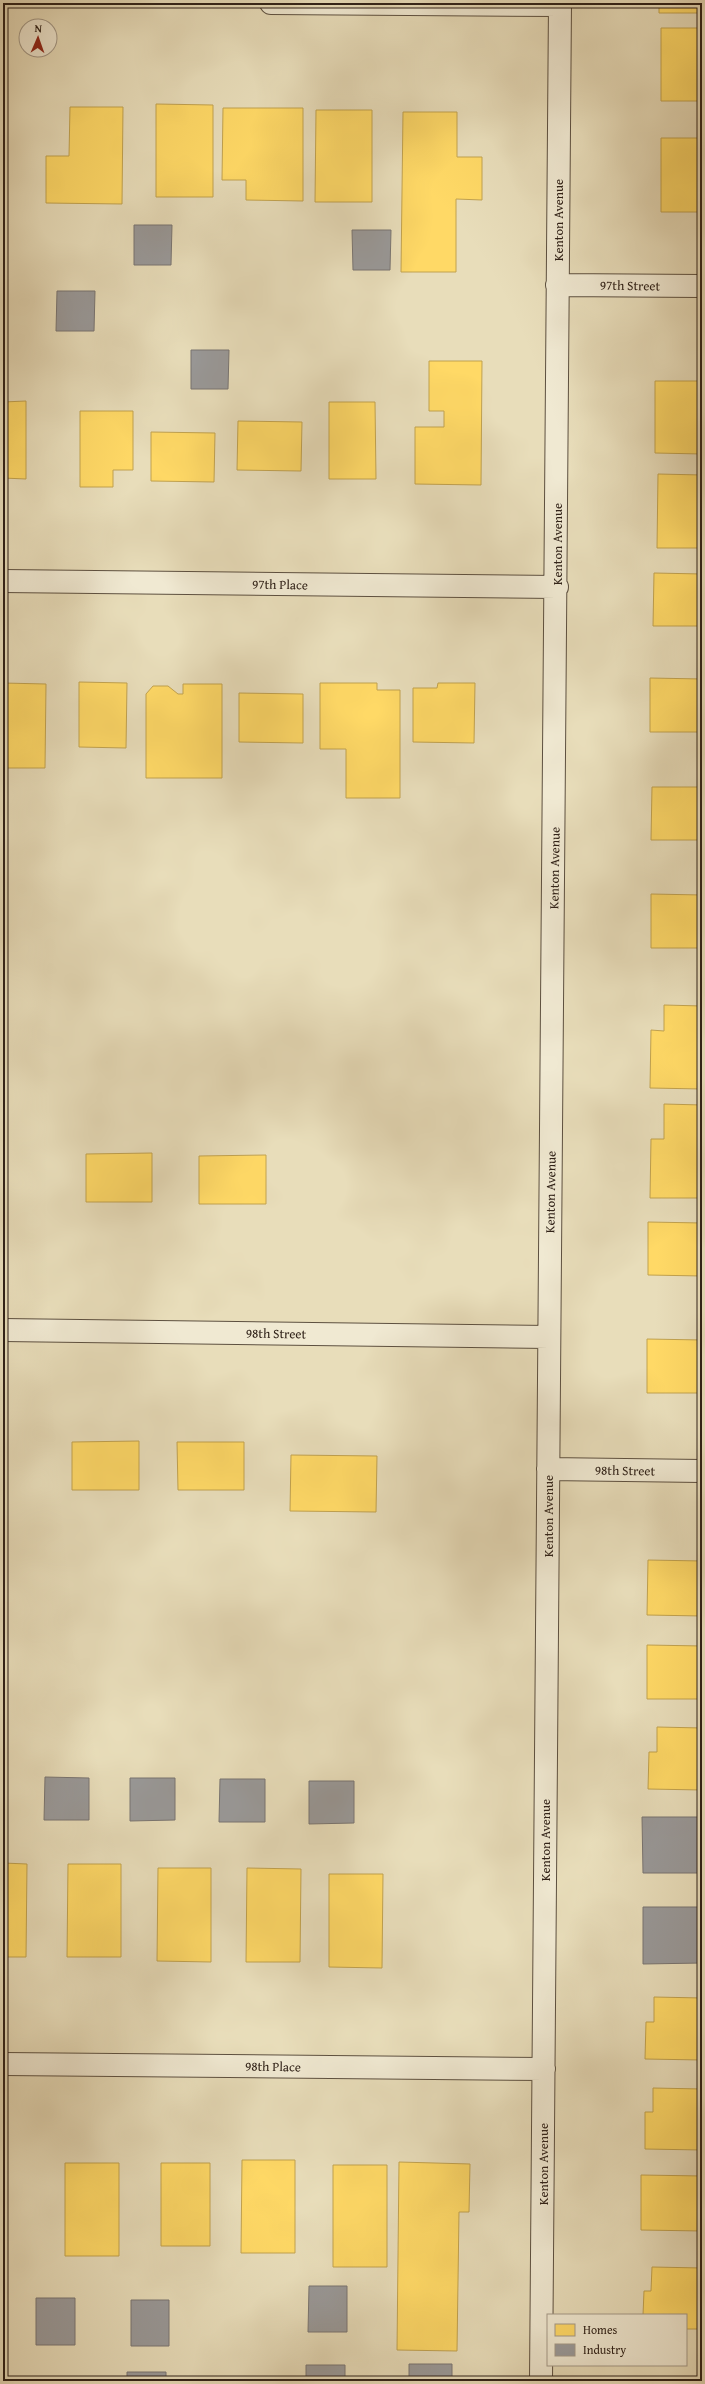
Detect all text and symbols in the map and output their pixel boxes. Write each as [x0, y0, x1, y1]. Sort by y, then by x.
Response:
north arrow [18, 18, 58, 58]
text: N [34, 20, 43, 36]
street label: Kenton Avenue [549, 179, 568, 261]
street label: 97th Street [600, 275, 661, 296]
street label: Kenton Avenue [548, 503, 567, 585]
street label: 97th Place [252, 575, 308, 594]
street label: Kenton Avenue [544, 827, 565, 909]
street label: Kenton Avenue [540, 1151, 561, 1233]
street label: 98th Street [246, 1323, 307, 1344]
street label: 98th Street [595, 1460, 656, 1481]
street label: Kenton Avenue [539, 1475, 558, 1557]
street label: Kenton Avenue [536, 1799, 555, 1881]
street label: 98th Place [245, 2057, 301, 2076]
street label: Kenton Avenue [534, 2123, 553, 2205]
legend [547, 2314, 687, 2366]
text: Homes [583, 2321, 618, 2338]
text: Industry [583, 2341, 626, 2358]

